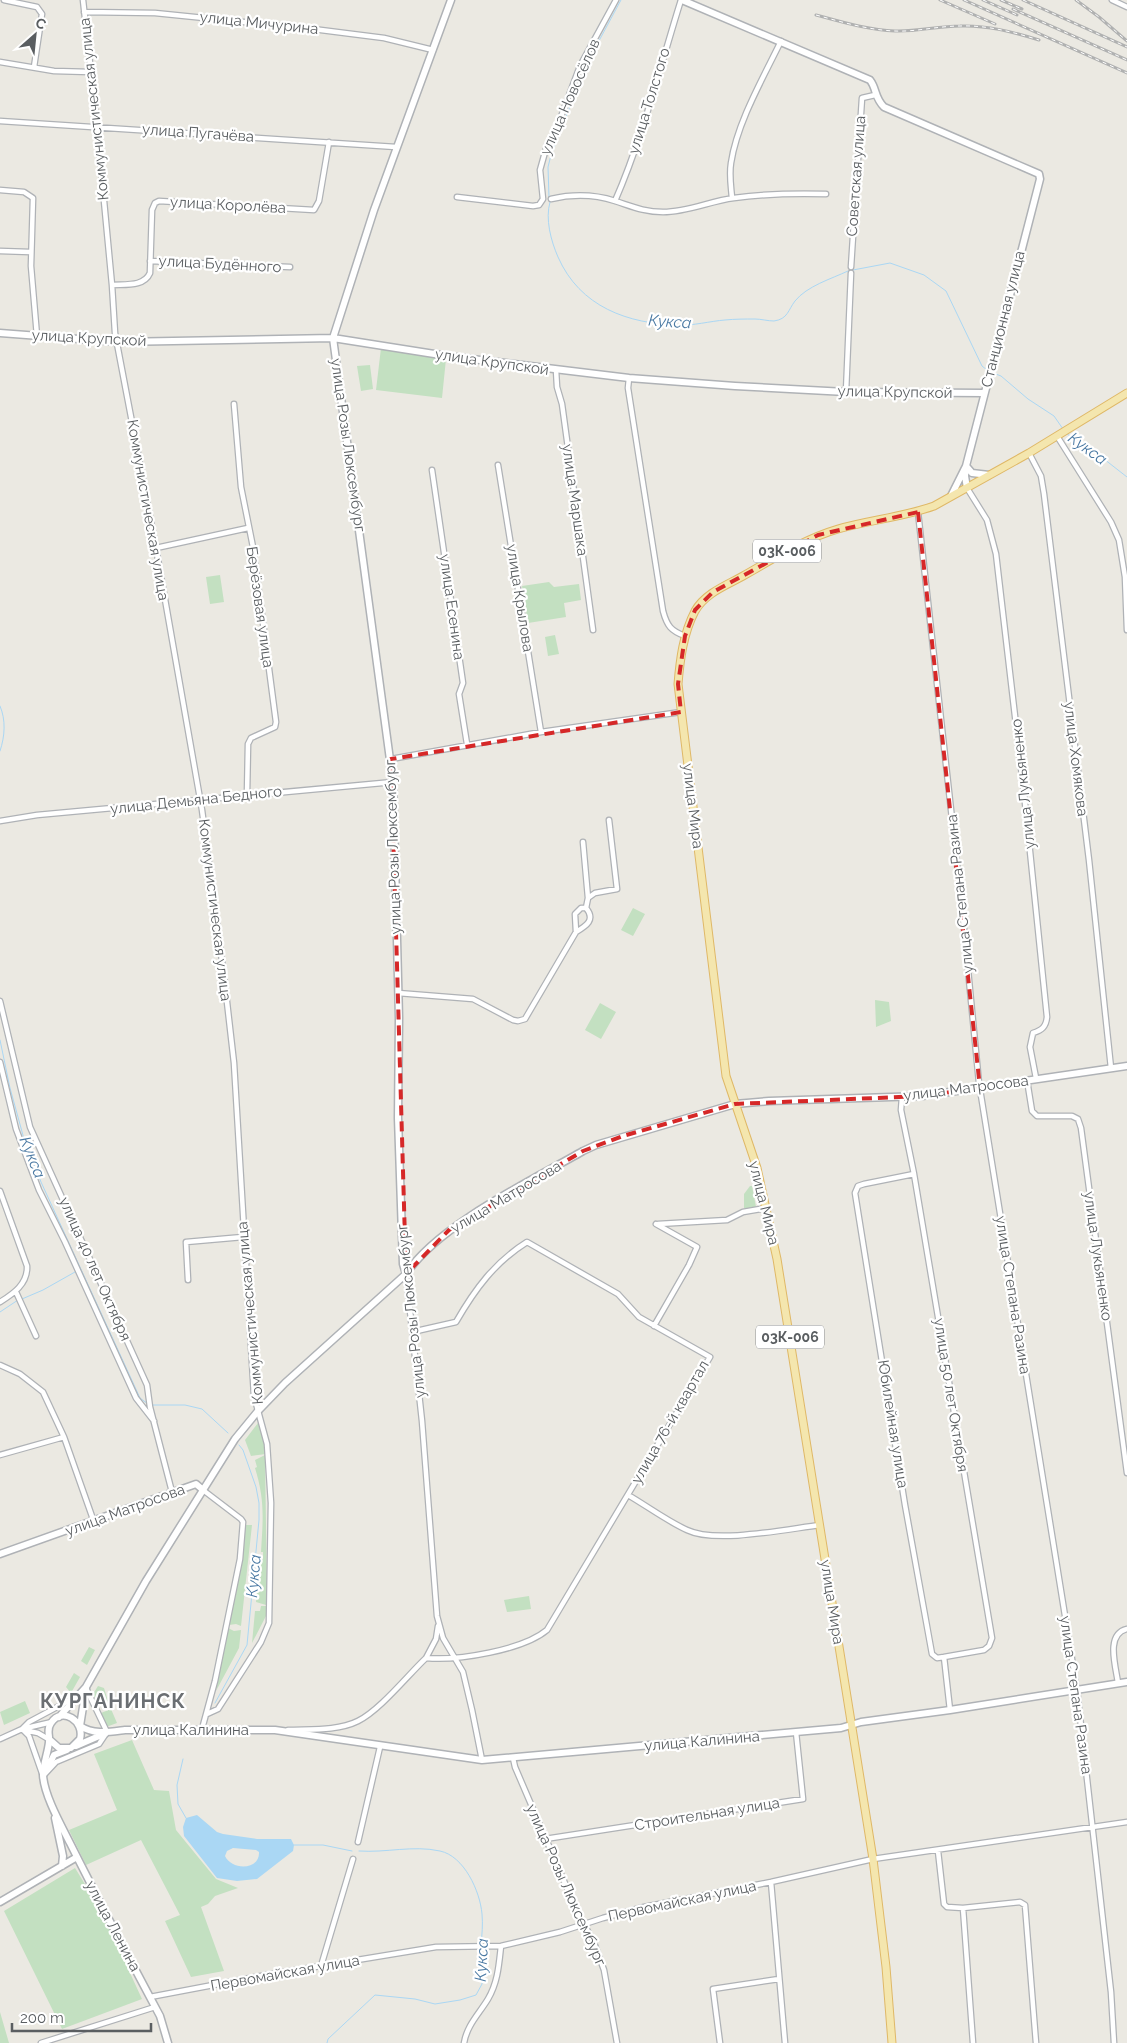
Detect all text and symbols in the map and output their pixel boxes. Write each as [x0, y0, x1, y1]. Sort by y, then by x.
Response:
street label: улица Мичурина [199, 8, 319, 38]
north arrow [10, 10, 60, 60]
text: С [33, 14, 49, 33]
street label: Коммунистическая улица [75, 17, 113, 201]
street label: улица Новосёлов [536, 36, 604, 158]
street label: улица Толстого [624, 46, 674, 156]
street label: Советская улица [843, 115, 869, 237]
street label: улица Пугачёва [141, 120, 255, 146]
street label: улица Королёва [170, 193, 286, 217]
street label: Станционная улица [977, 249, 1029, 389]
street label: улица Будённого [158, 252, 282, 276]
water label: Кукса [648, 311, 693, 333]
street label: улица Крупской [31, 326, 147, 350]
street label: улица Крупской [434, 345, 550, 379]
street label: улица Розы Люксембург [327, 357, 369, 533]
street label: улица Крупской [837, 382, 953, 402]
street label: Коммунистическая улица [123, 418, 173, 602]
water label: Кукса [1065, 428, 1111, 469]
street label: улица Маршака [558, 443, 592, 557]
road number: 03К-006 [753, 540, 821, 562]
street label: улица Крылова [503, 543, 537, 653]
street label: Берёзовая улица [243, 545, 277, 669]
street label: улица Есенина [436, 553, 468, 661]
street label: улица Хомякова [1060, 701, 1092, 817]
street label: улица Лукьяненко [1007, 718, 1039, 850]
street label: улица Розы Люксембург [381, 759, 405, 935]
street label: улица Мира [679, 762, 707, 850]
street label: улица Демьяна Бедного [109, 782, 283, 818]
street label: улица Степана Разина [943, 813, 977, 975]
street label: Коммунистическая улица [195, 818, 235, 1002]
street label: улица Матросова [902, 1071, 1030, 1105]
water label: Кукса [16, 1134, 50, 1181]
street label: улица Матросова [447, 1157, 565, 1237]
street label: улица Мира [745, 1159, 783, 1247]
street label: улица Лукьяненко [1080, 1190, 1116, 1322]
street label: улица 40 лет Октября [55, 1194, 135, 1344]
street label: улица Степана Разина [992, 1215, 1034, 1375]
street label: Коммунистическая улица [233, 1221, 267, 1405]
street label: улица Розы Люксембург [393, 1223, 429, 1399]
street label: улица 50 лет Октября [930, 1317, 972, 1473]
road number: 03К-006 [756, 1325, 824, 1348]
street label: улица 76-й квартал [627, 1357, 713, 1487]
street label: Юбилейная улица [874, 1359, 912, 1489]
street label: улица Матросова [63, 1480, 187, 1540]
water label: Кукса [242, 1553, 265, 1598]
street label: улица Мира [816, 1558, 848, 1646]
street label: улица Степана Разина [1056, 1614, 1096, 1776]
district label: КУРГАНИНСК [40, 1689, 186, 1713]
street label: улица Калинина [133, 1721, 249, 1739]
street label: улица Калинина [643, 1727, 761, 1755]
street label: Строительная улица [633, 1794, 781, 1834]
street label: улица Розы Люксембург [522, 1801, 610, 1969]
street label: Первомайская улица [606, 1876, 758, 1926]
street label: улица Ленина [81, 1877, 145, 1975]
water label: Кукса [471, 1938, 492, 1982]
street label: Первомайская улица [209, 1951, 361, 1995]
scale bar [12, 2000, 151, 2032]
text: 200 m [20, 2009, 64, 2027]

